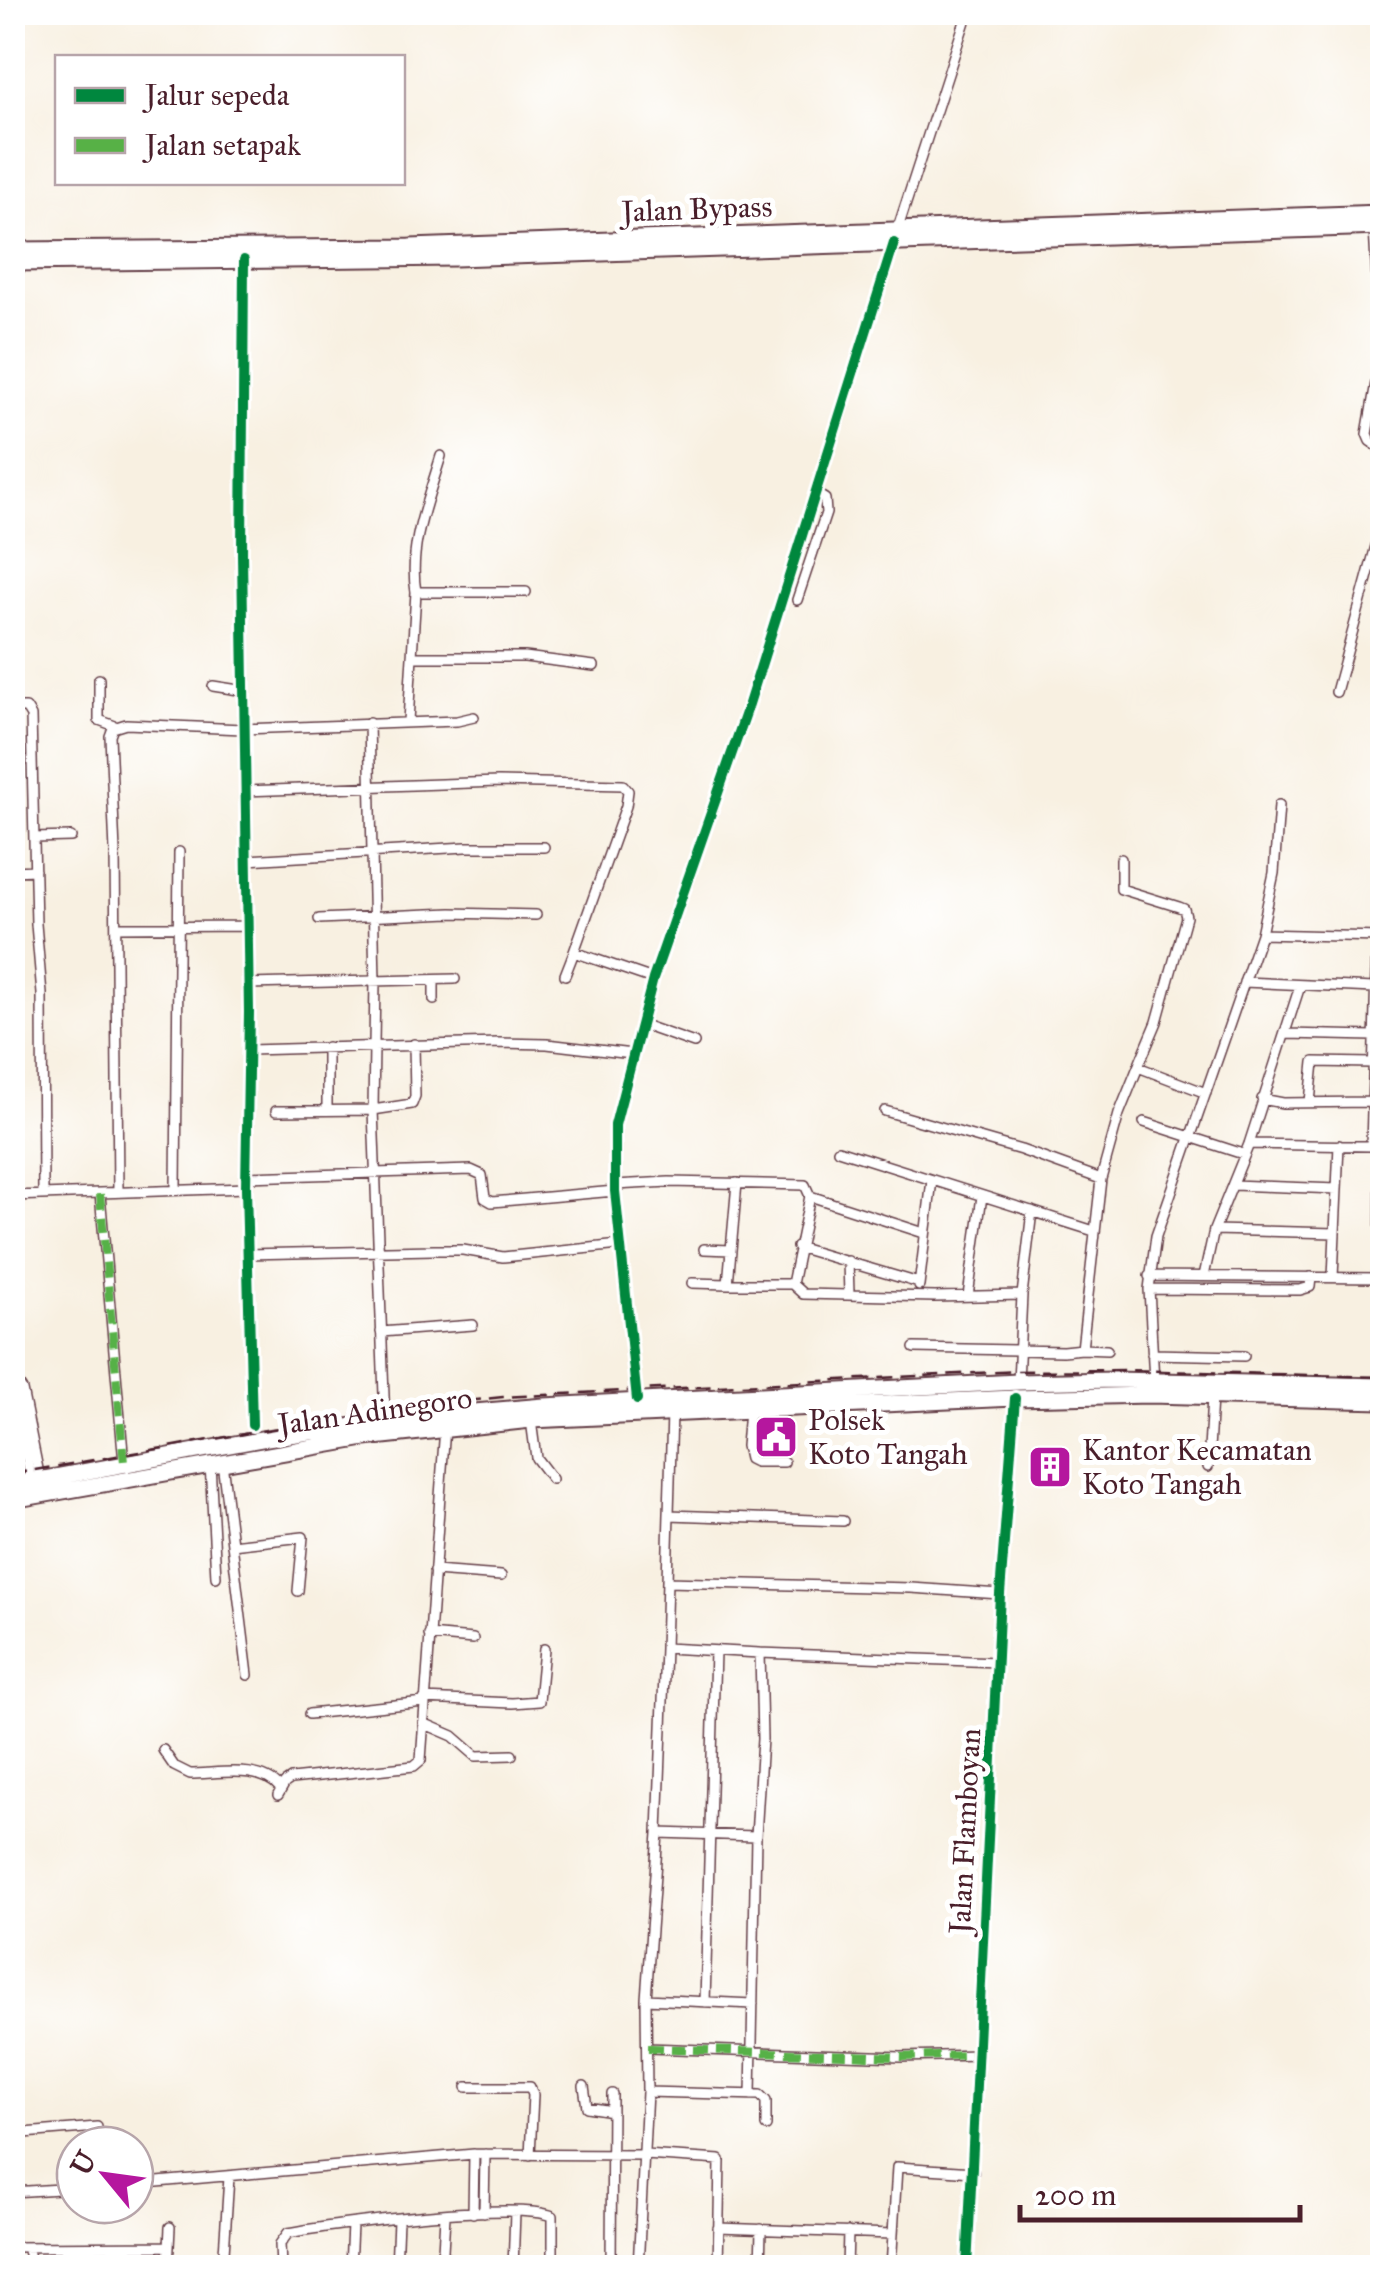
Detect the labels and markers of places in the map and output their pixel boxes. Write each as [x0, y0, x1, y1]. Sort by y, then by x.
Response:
place label: Polsek Koto Tangah [808, 1402, 968, 1472]
public building icon: Polsek Koto Tangah [753, 1414, 799, 1460]
place label: Kantor Kecamatan Koto Tangah [1082, 1432, 1312, 1502]
building icon: Kantor Kecamatan Koto Tangah [1027, 1444, 1073, 1490]

